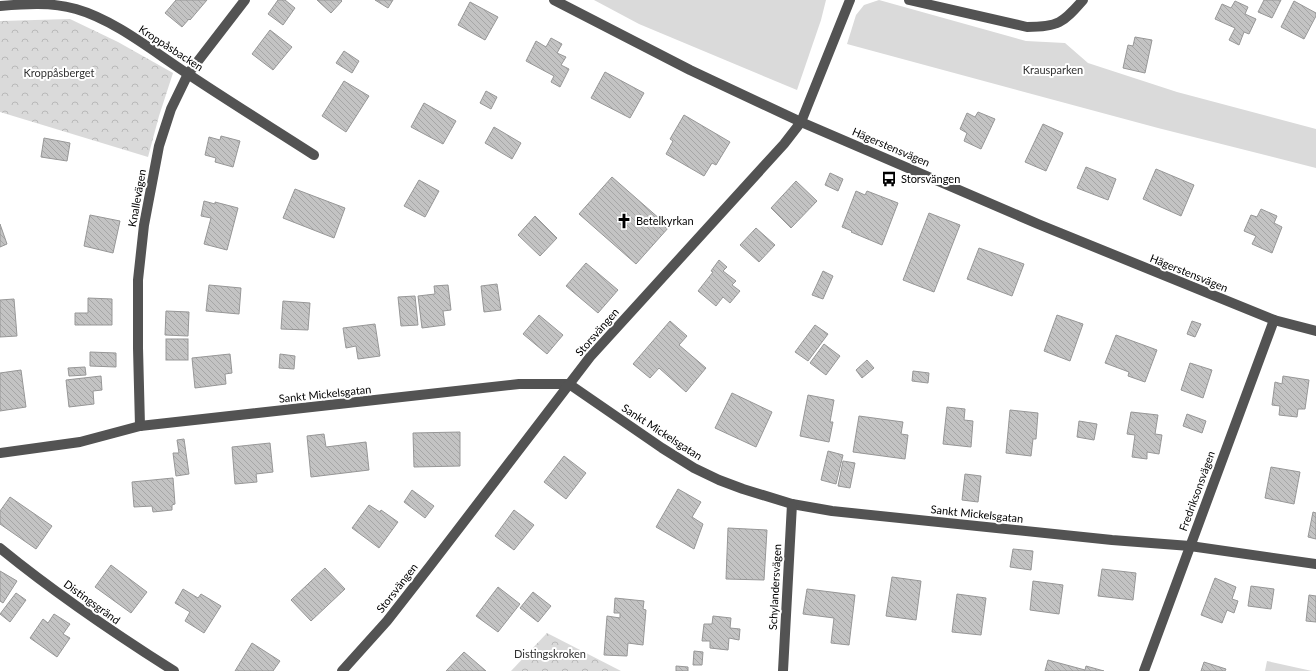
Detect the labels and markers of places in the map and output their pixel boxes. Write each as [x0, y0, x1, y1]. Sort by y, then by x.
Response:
bus stop icon: Storsvängen [880, 170, 898, 188]
place label: Storsvängen [901, 172, 960, 185]
church icon: Betelkyrkan [615, 212, 633, 230]
place label: Betelkyrkan [636, 214, 694, 227]

